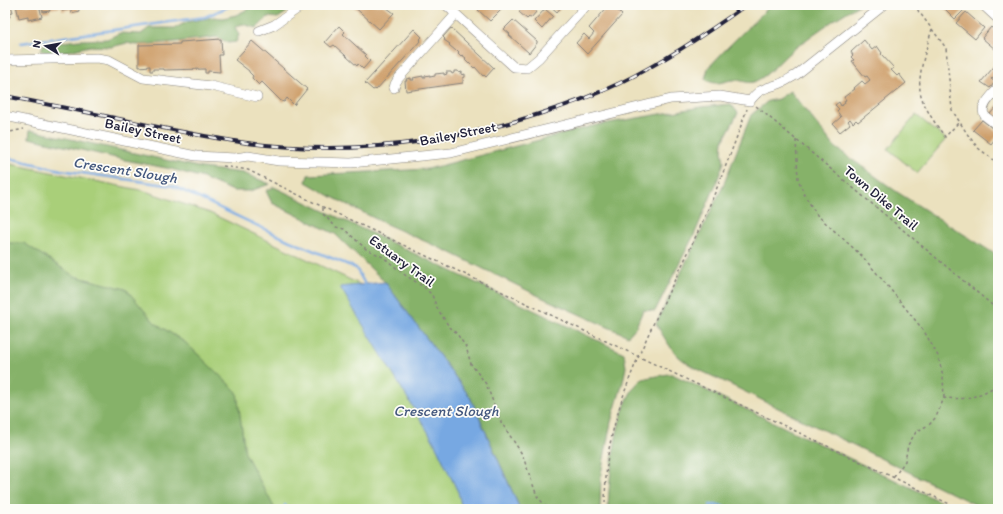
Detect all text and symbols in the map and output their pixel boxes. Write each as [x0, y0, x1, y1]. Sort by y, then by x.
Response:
north arrow [26, 26, 66, 66]
text: N [30, 39, 44, 49]
street label: Bailey Street [103, 115, 183, 147]
street label: Bailey Street [418, 118, 498, 150]
water label: Crescent Slough [72, 153, 179, 187]
street label: Town Dike Trail [840, 162, 922, 234]
street label: Estuary Trail [366, 231, 438, 291]
water label: Crescent Slough [394, 402, 499, 420]

